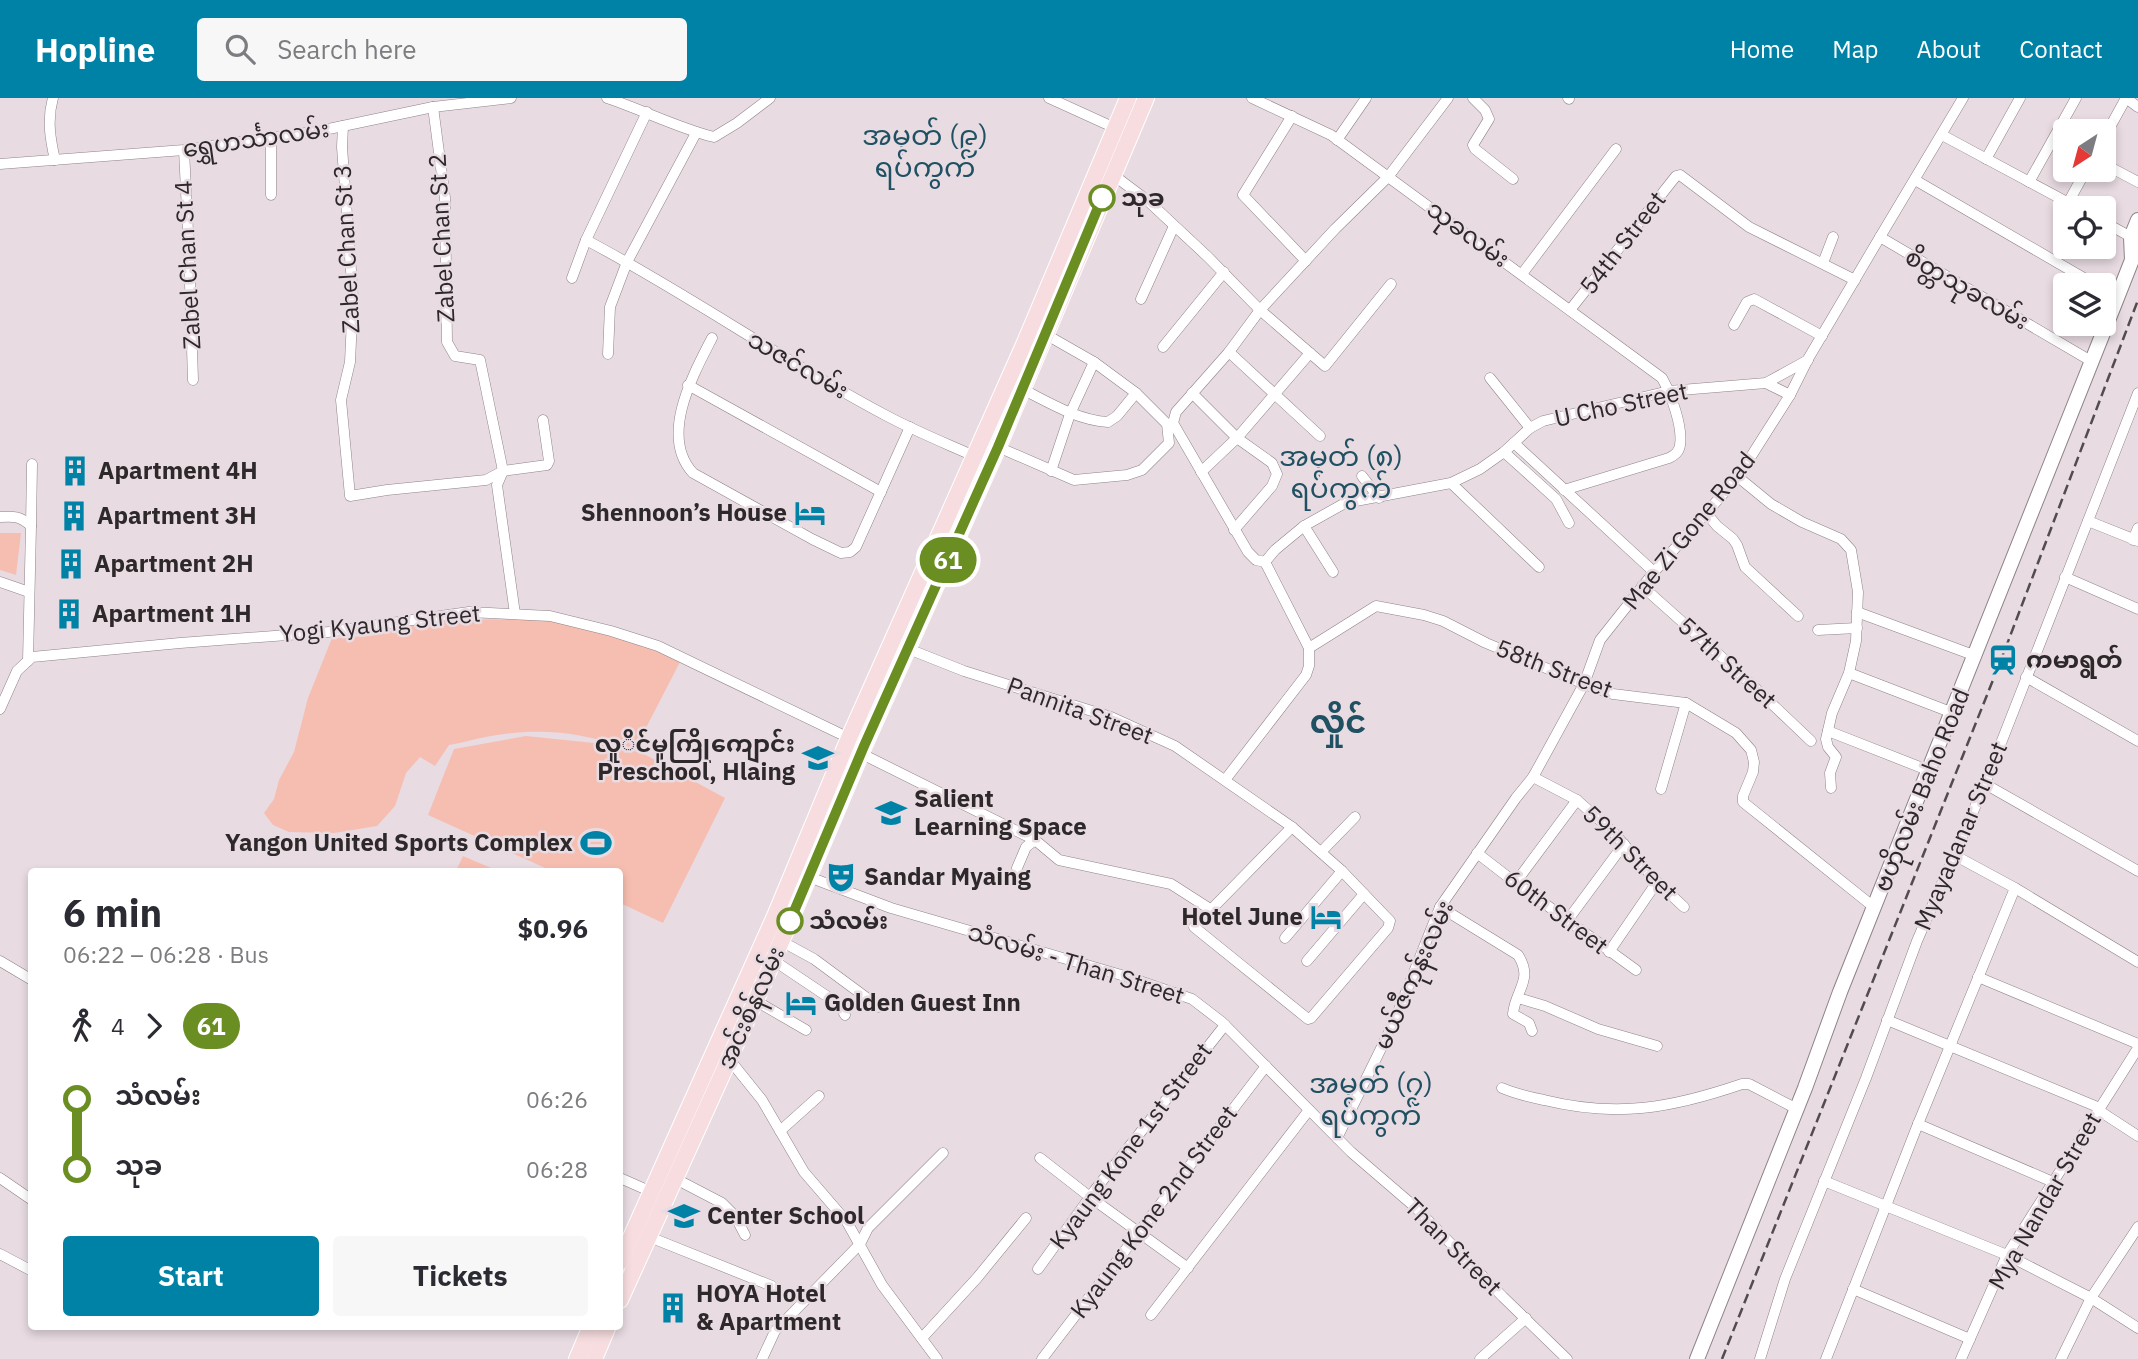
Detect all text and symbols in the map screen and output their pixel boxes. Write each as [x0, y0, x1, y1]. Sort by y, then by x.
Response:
search box [197, 18, 687, 81]
text: Hopline [35, 28, 155, 71]
icon: search [221, 30, 259, 68]
text: Search here [277, 32, 417, 66]
text: Home [1730, 33, 1794, 65]
text: Map [1832, 33, 1878, 65]
text: About [1916, 33, 1981, 65]
text: Contact [2019, 33, 2103, 65]
street label: ရွှေဟင်္သာလမ်း [180, 112, 332, 168]
district label: အမှတ် (၉) ရပ်ကွက် [862, 116, 988, 190]
north arrow [2053, 119, 2116, 182]
map controls [2053, 119, 2116, 336]
street label: Zabel Chan St 2 [421, 153, 461, 323]
street label: Zabel Chan St 3 [326, 164, 366, 334]
street label: Zabel Chan St 4 [167, 180, 207, 350]
place label: သုခ [1121, 181, 1165, 217]
street label: 54th Street [1572, 184, 1672, 300]
marker: သုခ [1089, 185, 1115, 211]
street label: သုခလမ်း [1418, 192, 1516, 277]
button: locate [2053, 196, 2116, 259]
street label: စိတ္တသုခလမ်း [1898, 240, 2035, 340]
button: layers [2053, 273, 2116, 336]
street label: သဇင်လမ်း [743, 323, 854, 406]
street label: U Cho Street [1551, 374, 1690, 434]
district label: အမှတ် (၈) ရပ်ကွက် [1279, 437, 1403, 511]
street label: Mae Zi Gone Road [1615, 445, 1762, 616]
building icon: Apartment 4H [58, 454, 92, 488]
place label: Apartment 4H [98, 454, 258, 486]
place label: Shennoon’s House [581, 496, 787, 528]
hotel icon: Shennoon’s House [793, 496, 827, 530]
building icon: Apartment 3H [57, 499, 91, 533]
place label: Apartment 3H [97, 499, 257, 531]
line badge: 61 [916, 537, 979, 583]
text: 61 [934, 544, 962, 576]
building icon: Apartment 2H [54, 547, 88, 581]
place label: Apartment 2H [94, 547, 254, 579]
building icon: Apartment 1H [52, 597, 86, 631]
place label: Apartment 1H [92, 597, 252, 629]
street label: Yogi Kyaung Street [278, 597, 482, 649]
street label: 57th Street [1671, 609, 1784, 715]
street label: 58th Street [1492, 631, 1617, 705]
station icon: ကမာရွတ် [1986, 643, 2020, 677]
place label: ကမာရွတ် [2026, 643, 2123, 679]
street label: Pannita Street [1003, 669, 1158, 751]
street label: ဗဟိုလမ်း Baho Road [1866, 683, 1980, 898]
district label: လှိုင် [1310, 700, 1366, 748]
place label: လှုိင်မူကြိုကျောင်း Preschool, Hlaing [595, 727, 796, 787]
street label: Myayadanar Street [1906, 736, 2014, 935]
school or university icon: လှုိင်မူကြိုကျောင်း Preschool, Hlaing [801, 741, 835, 775]
place label: Salient Learning Space [914, 782, 1087, 842]
school or university icon: Salient Learning Space [874, 796, 908, 830]
street label: 59th Street [1576, 798, 1685, 907]
place label: Yangon United Sports Complex [225, 826, 574, 858]
sports icon: Yangon United Sports Complex [579, 826, 613, 860]
theatre icon: Sandar Myaing [824, 860, 858, 894]
place label: Sandar Myaing [864, 860, 1032, 892]
street label: 60th Street [1498, 862, 1615, 961]
text: 6 min [63, 888, 162, 937]
street label: မယ်ဇီကုန်းလမ်း [1366, 895, 1464, 1056]
place label: Hotel June [1181, 900, 1303, 932]
hotel icon: Hotel June [1309, 900, 1343, 934]
place label: သံလမ်း [809, 904, 888, 936]
marker: သံလမ်း [777, 908, 803, 934]
text: $0.96 [518, 911, 588, 945]
street label: သံလမ်း - Than Street [964, 915, 1188, 1011]
text: 06:22 – 06:28 · Bus [63, 939, 269, 969]
street label: အင်းစိန်လမ်း [709, 941, 795, 1076]
hotel icon: Golden Guest Inn [784, 986, 818, 1020]
place label: Golden Guest Inn [824, 986, 1021, 1018]
icon: walk [63, 1007, 101, 1045]
icon: forward [135, 1007, 173, 1045]
text: 61 [197, 1010, 226, 1042]
text: 4 [111, 1011, 125, 1041]
street label: Kyaung Kone 1st Street [1042, 1035, 1219, 1255]
district label: အမှတ် (၇) ရပ်ကွက် [1309, 1064, 1433, 1138]
text: သံလမ်း [115, 1078, 201, 1112]
text: 06:26 [526, 1084, 588, 1114]
street label: Kyaung Kone 2nd Street [1062, 1098, 1244, 1324]
street label: Mya Nandar Street [1980, 1106, 2108, 1295]
text: သုခ [115, 1148, 162, 1182]
text: 06:28 [526, 1154, 588, 1184]
street label: Than Street [1398, 1191, 1509, 1302]
school or university icon: Center School [667, 1199, 701, 1233]
place label: Center School [707, 1199, 864, 1231]
button: Start [63, 1236, 319, 1316]
button: Tickets [333, 1236, 588, 1316]
place label: HOYA Hotel & Apartment [696, 1277, 841, 1337]
building icon: HOYA Hotel & Apartment [656, 1291, 690, 1325]

